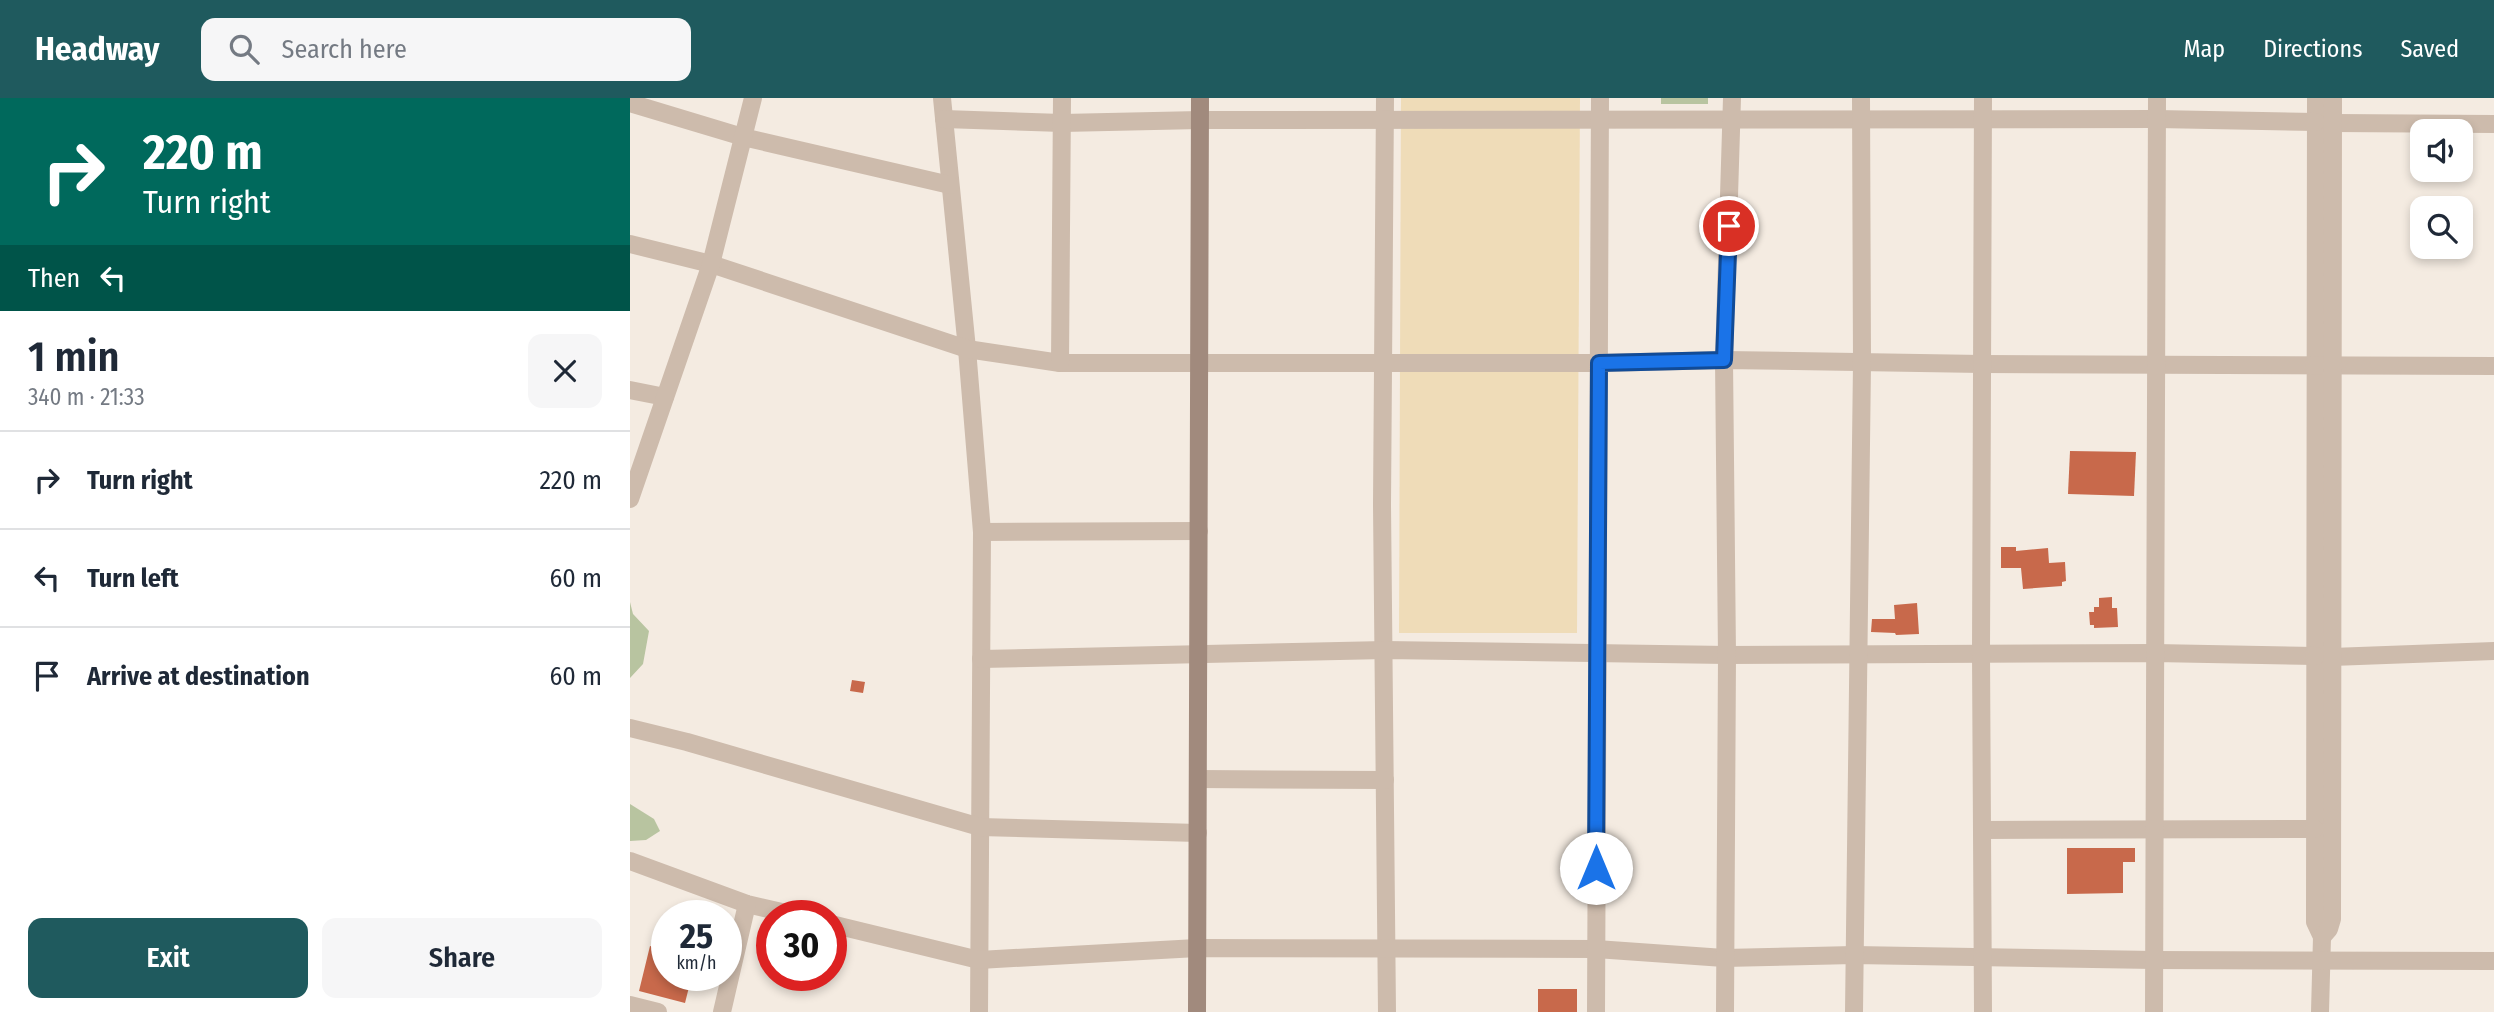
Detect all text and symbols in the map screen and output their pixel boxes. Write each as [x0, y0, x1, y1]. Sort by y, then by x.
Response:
search box [201, 18, 691, 81]
text: Headway [35, 29, 159, 69]
icon: search [225, 30, 263, 68]
text: Search here [281, 34, 407, 65]
text: Map [2184, 35, 2225, 63]
text: Directions [2263, 35, 2362, 63]
text: Saved [2400, 35, 2459, 63]
map controls [2410, 119, 2473, 259]
button: sound [2410, 119, 2473, 182]
text: 220 m [143, 123, 263, 182]
icon: right [28, 126, 119, 217]
text: Turn right [143, 183, 270, 221]
pin [1699, 196, 1759, 256]
button: search [2410, 196, 2473, 259]
icon: arrive [1710, 207, 1748, 245]
icon: left [94, 259, 132, 297]
text: Then [28, 263, 80, 294]
text: 1 min [28, 332, 119, 382]
button: close [528, 334, 602, 408]
text: 340 m · 21:33 [28, 383, 145, 411]
icon: right [28, 461, 66, 499]
text: Turn right [87, 465, 193, 496]
text: 220 m [539, 465, 602, 496]
icon: left [28, 559, 66, 597]
text: Turn left [87, 563, 179, 594]
text: 60 m [549, 563, 602, 594]
icon: arrive [28, 657, 66, 695]
text: Arrive at destination [87, 661, 310, 692]
text: 60 m [549, 661, 602, 692]
position arrow [1559, 831, 1633, 905]
speed limit sign: 30 [756, 900, 847, 991]
text: 25 [680, 915, 713, 957]
button: Exit [28, 918, 308, 998]
button: Share [322, 918, 602, 998]
text: km/h [676, 952, 717, 974]

